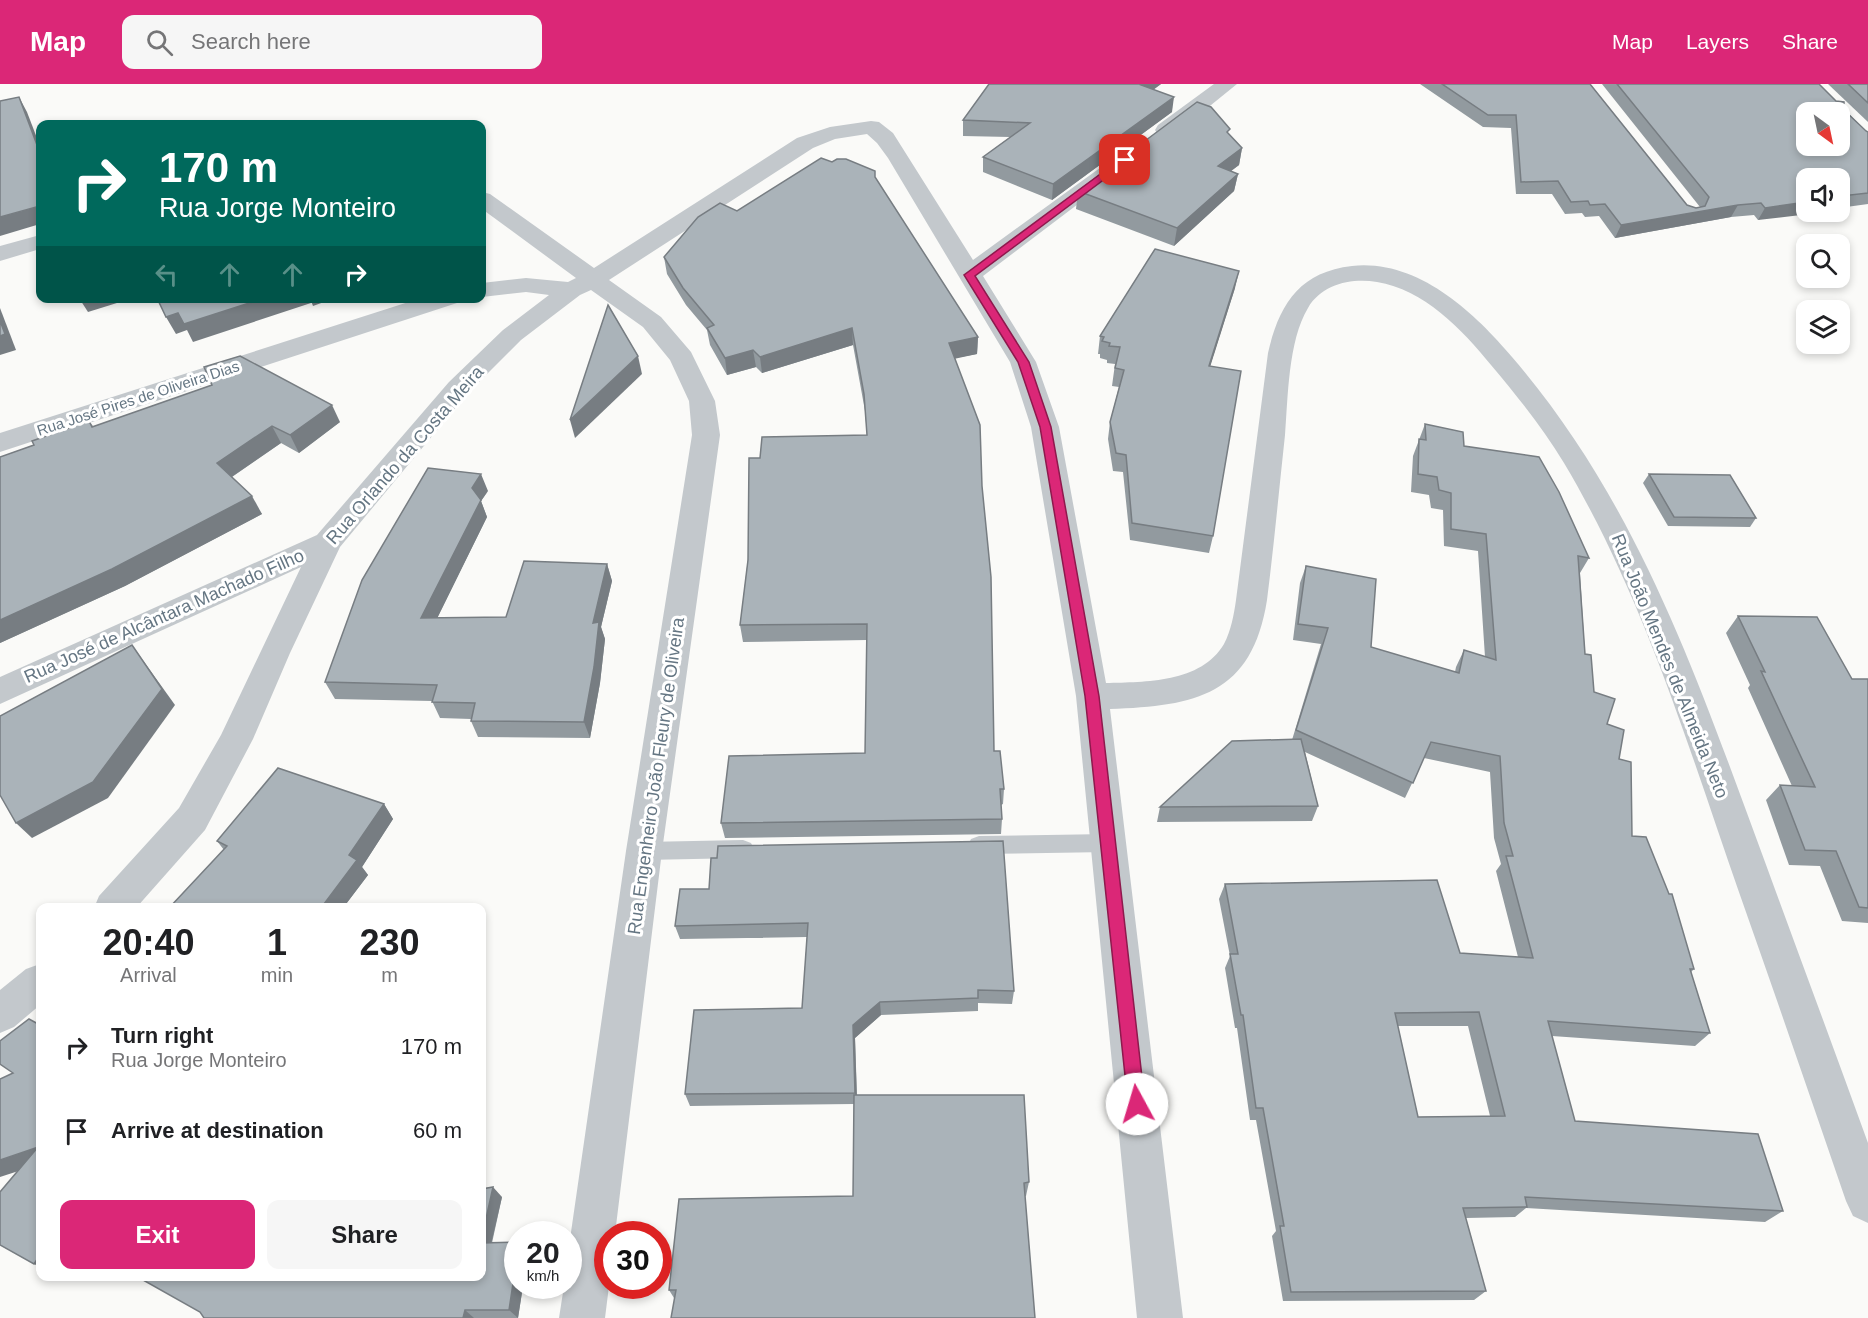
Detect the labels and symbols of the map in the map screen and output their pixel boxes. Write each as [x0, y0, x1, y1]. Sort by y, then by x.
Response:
north arrow [1796, 102, 1850, 156]
pin [1099, 134, 1150, 185]
street label: Rua José Pires de Oliveira Dias [35, 357, 241, 439]
street label: Rua Orlando da Costa Meira [322, 361, 488, 548]
street label: Rua João Mendes de Almeida Neto [1608, 531, 1732, 801]
street label: Rua José de Alcântara Machado Filho [21, 545, 307, 687]
street label: Rua Engenheiro João Fleury de Oliveira [624, 615, 688, 936]
position arrow [1105, 1072, 1169, 1136]
speed limit sign: 30 [594, 1221, 672, 1299]

